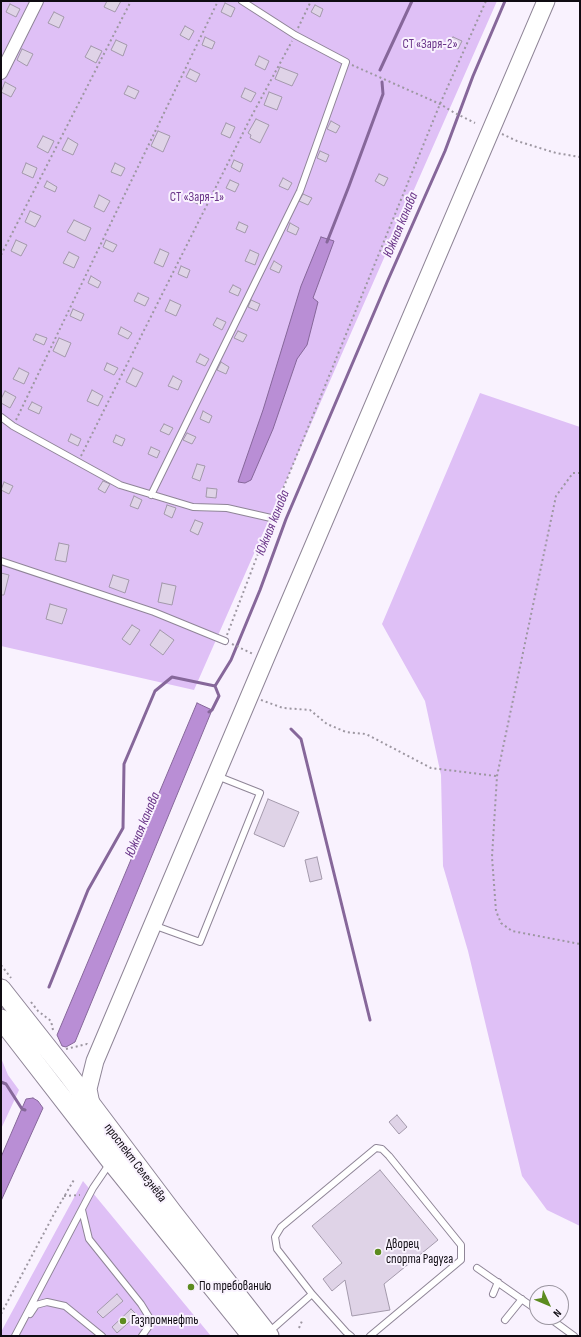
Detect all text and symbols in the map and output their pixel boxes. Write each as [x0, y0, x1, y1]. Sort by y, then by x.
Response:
park label: СТ «Заря-2» [402, 37, 458, 53]
park label: СТ «Заря-1» [170, 190, 224, 206]
water label: Южная канава [380, 190, 422, 260]
water label: Южная канава [252, 488, 294, 558]
water label: Южная канава [122, 790, 164, 860]
street label: проспект Селезнёва [100, 1121, 170, 1205]
place label: Дворец спорта Радуга [386, 1237, 453, 1268]
marker: Дворец спорта Радуга [373, 1247, 383, 1257]
place label: По требованию [199, 1279, 271, 1295]
marker: По требованию [186, 1282, 196, 1292]
north arrow [529, 1285, 569, 1325]
text: N [551, 1306, 564, 1320]
place label: Газпромнефть [131, 1313, 198, 1329]
marker: Газпромнефть [118, 1316, 128, 1326]

